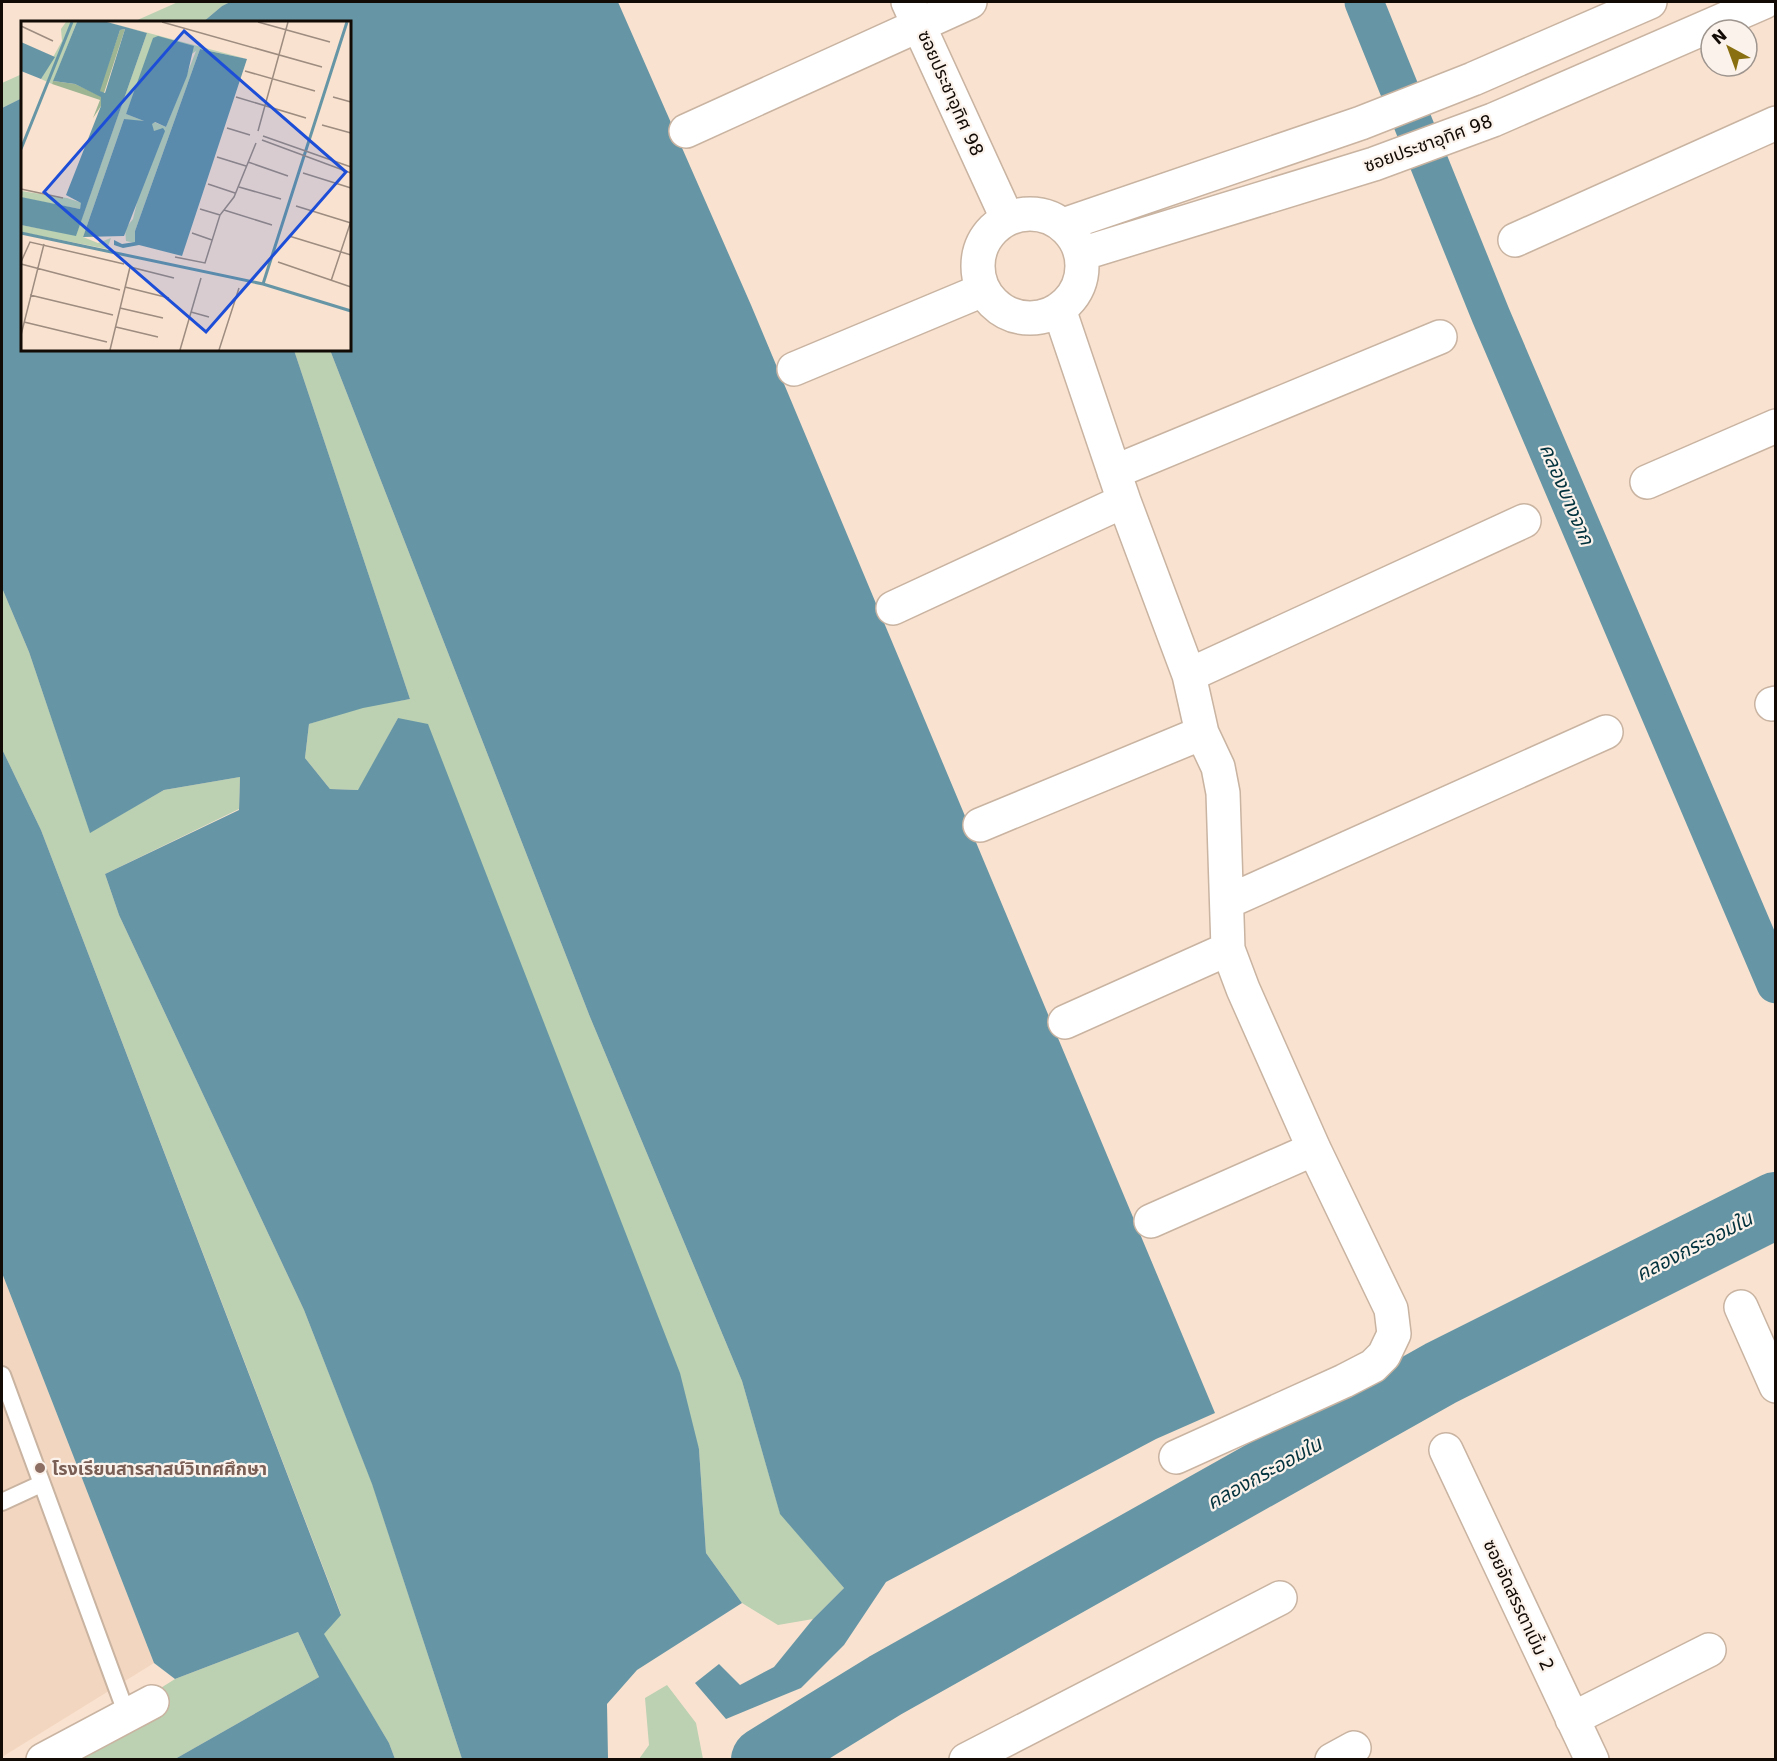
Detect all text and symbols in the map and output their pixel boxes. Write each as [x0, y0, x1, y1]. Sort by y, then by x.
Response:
north arrow [1699, 18, 1759, 78]
inset map [21, 21, 351, 351]
text: N [1708, 25, 1731, 49]
street label: ซอยประชาอุทิศ 98 [913, 27, 988, 159]
street label: ซอยประชาอุทิศ 98 [1361, 110, 1495, 177]
water label: คลองบางจาก [1535, 440, 1599, 549]
water label: คลองกระออมใน [1632, 1206, 1758, 1286]
water label: คลองกระออมใน [1202, 1431, 1327, 1514]
place label: โรงเรียนสารสาสน์วิเทศศึกษา [52, 1458, 267, 1479]
marker: โรงเรียนสารสาสน์วิเทศศึกษา [33, 1461, 47, 1475]
street label: ซอยจัดสรรตาเบิ้ม 2 [1479, 1536, 1559, 1674]

